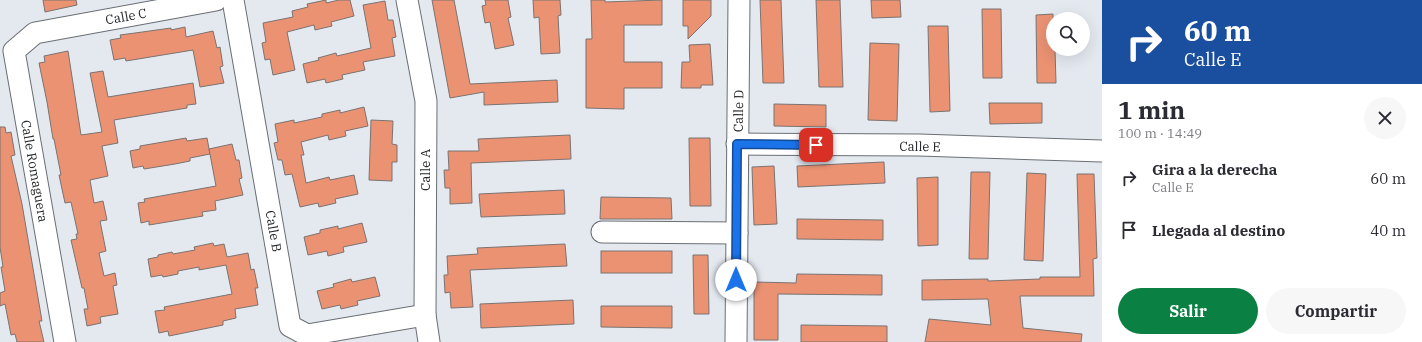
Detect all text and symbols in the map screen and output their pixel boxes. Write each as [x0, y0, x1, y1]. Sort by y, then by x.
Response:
street label: Calle C [104, 5, 148, 28]
map controls [1046, 12, 1090, 56]
button: search [1046, 12, 1090, 56]
text: 60 m [1184, 12, 1251, 49]
icon: right [1118, 16, 1170, 68]
text: Calle E [1184, 48, 1242, 71]
street label: Calle D [730, 90, 747, 132]
text: 1 min [1118, 94, 1185, 126]
button: close [1364, 97, 1406, 139]
street label: Calle Romaguera [17, 119, 52, 223]
text: 100 m · 14:49 [1118, 125, 1202, 142]
pin [799, 128, 833, 162]
icon: arrive [805, 134, 827, 156]
street label: Calle E [899, 138, 941, 155]
street label: Calle A [417, 149, 434, 191]
text: Gira a la derecha [1152, 160, 1277, 179]
icon: right [1118, 167, 1140, 189]
text: 60 m [1370, 169, 1406, 188]
text: Calle E [1152, 179, 1194, 196]
street label: Calle B [261, 209, 286, 253]
icon: arrive [1118, 219, 1140, 241]
text: Llegada al destino [1152, 221, 1285, 240]
text: 40 m [1370, 221, 1406, 240]
position arrow [715, 259, 757, 301]
button: Salir [1118, 288, 1258, 334]
button: Compartir [1266, 288, 1406, 334]

